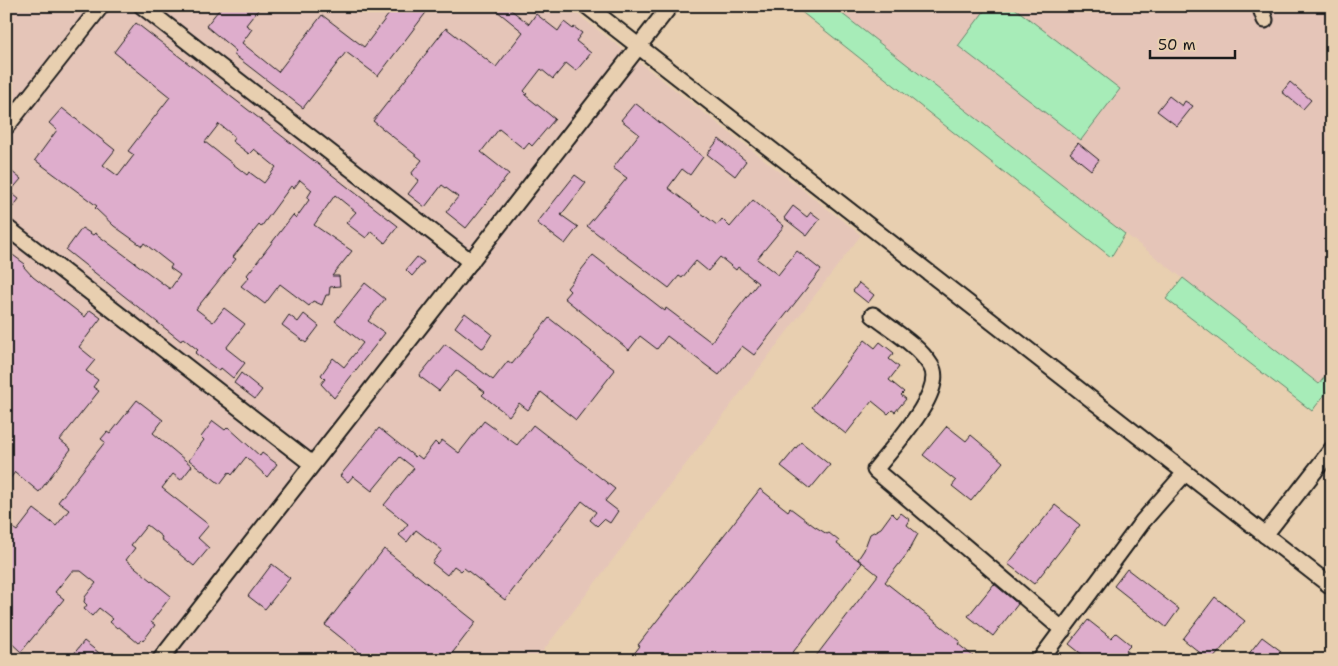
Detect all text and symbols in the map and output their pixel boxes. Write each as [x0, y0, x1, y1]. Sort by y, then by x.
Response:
scale bar [1150, 28, 1236, 60]
text: 50 m [1158, 35, 1196, 55]

